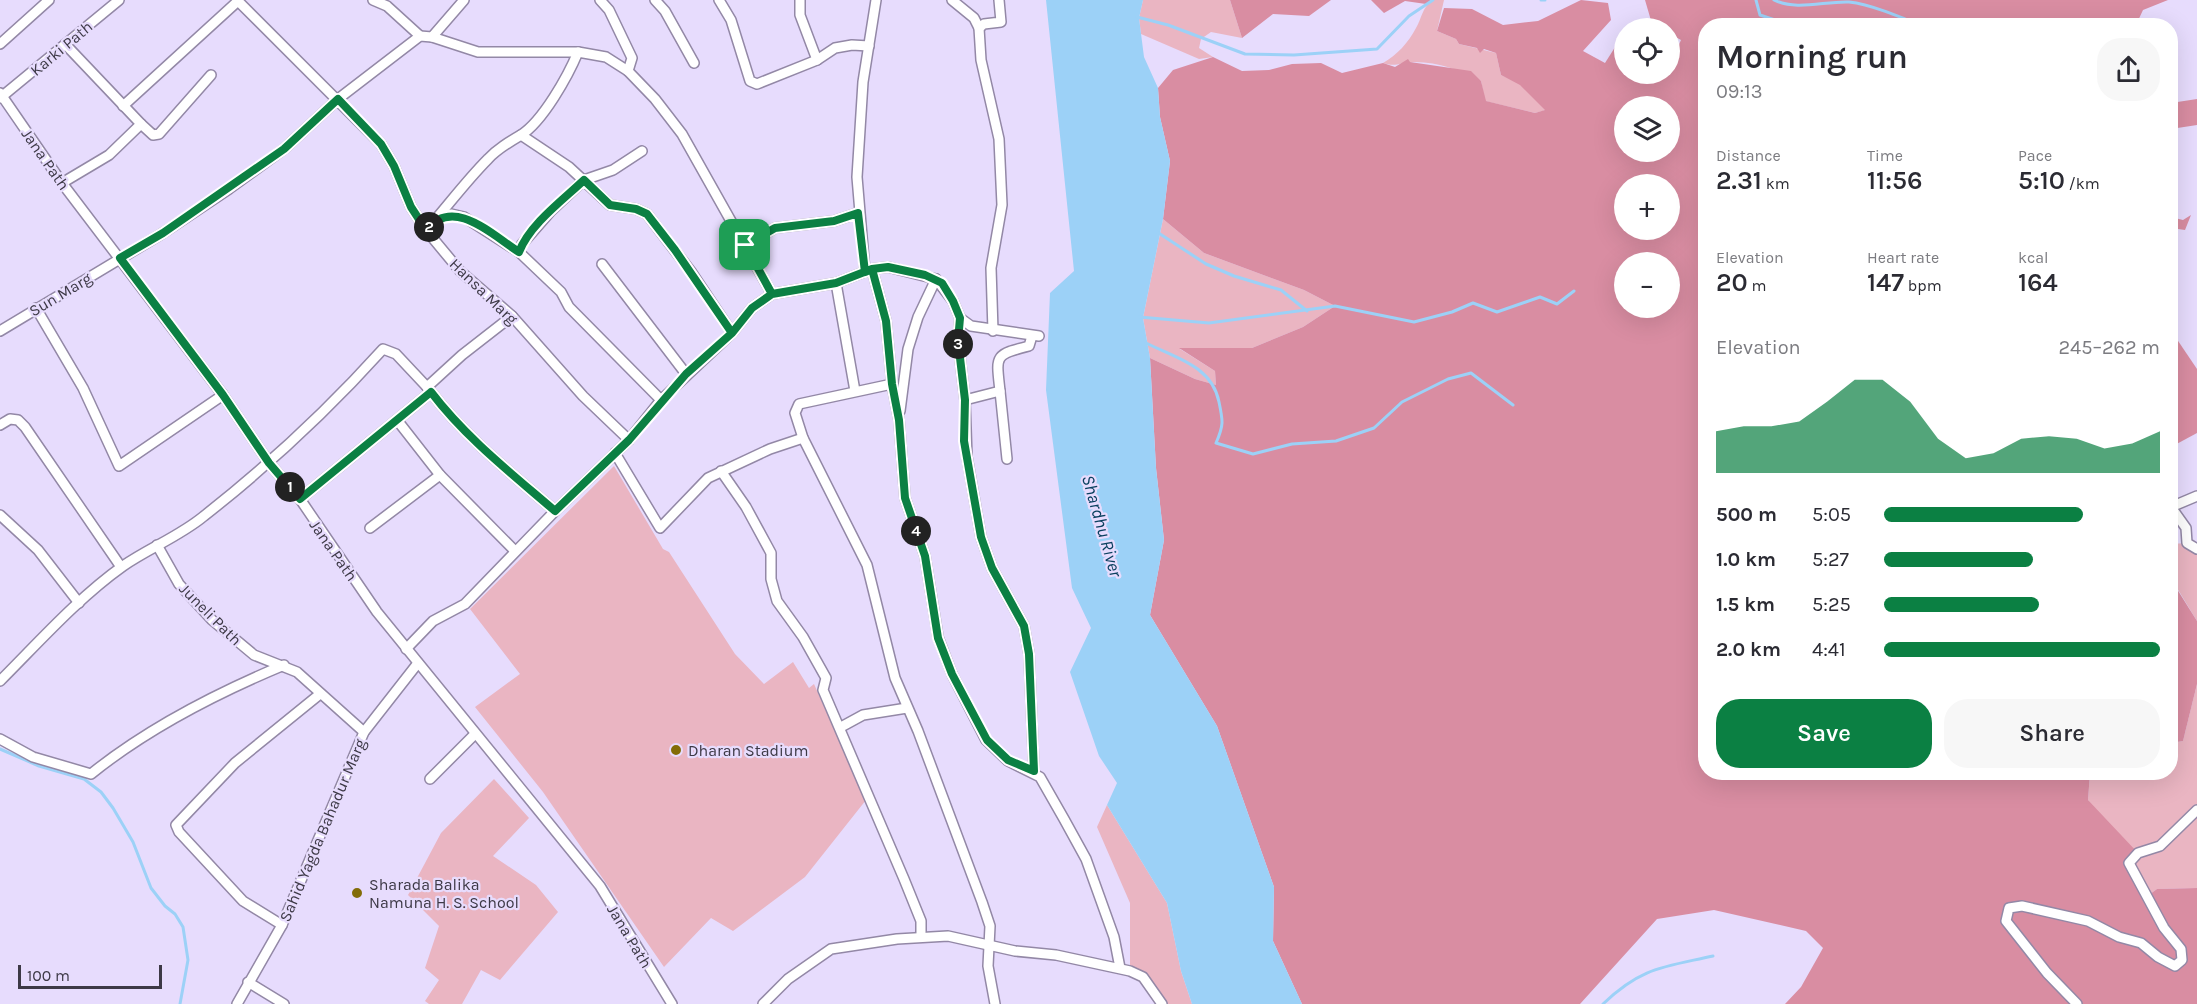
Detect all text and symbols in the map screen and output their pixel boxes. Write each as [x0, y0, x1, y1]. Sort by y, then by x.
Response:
street label: Karki Path [26, 17, 96, 80]
map controls [1614, 18, 1680, 318]
button: locate [1614, 18, 1680, 84]
text: Morning run [1716, 38, 1908, 76]
button: share [2097, 38, 2160, 101]
text: 09:13 [1716, 80, 1763, 103]
button: layers [1614, 96, 1680, 162]
street label: Jana Path [17, 125, 74, 194]
text: Distance [1716, 146, 1781, 165]
text: Time [1867, 146, 1903, 165]
text: Pace [2018, 146, 2052, 165]
text: 2.31 [1716, 165, 1762, 196]
text: 11:56 [1867, 165, 1922, 196]
text: 5:10 [2018, 165, 2065, 196]
button: + [1614, 174, 1680, 240]
text: km [1762, 174, 1790, 193]
text: /km [2065, 174, 2100, 193]
pin: 2 [414, 212, 444, 242]
text: 2 [424, 217, 434, 236]
pin [719, 219, 770, 270]
icon: arrive [728, 228, 761, 261]
text: Elevation [1716, 248, 1784, 267]
text: Heart rate [1867, 248, 1939, 267]
text: kcal [2018, 248, 2049, 267]
button: − [1614, 252, 1680, 318]
street label: Hansa Marg [446, 254, 522, 328]
text: 20 [1716, 267, 1748, 298]
text: 147 [1867, 267, 1904, 298]
text: 164 [2018, 267, 2058, 298]
street label: Sun Marg [25, 268, 95, 321]
text: m [1748, 276, 1767, 295]
text: bpm [1904, 276, 1942, 295]
pin: 3 [943, 329, 973, 359]
text: 3 [953, 334, 963, 353]
text: Elevation [1716, 336, 1801, 359]
text: 245–262 m [2058, 336, 2160, 359]
pin: 1 [275, 472, 305, 502]
water label: Shardhu River [1077, 472, 1127, 580]
text: 1 [287, 477, 293, 496]
text: 500 m [1716, 503, 1777, 526]
text: 5:05 [1812, 503, 1851, 526]
street label: Jana Path [305, 516, 362, 585]
pin: 4 [901, 516, 931, 546]
text: 4 [911, 521, 921, 540]
text: 1.0 km [1716, 548, 1776, 571]
text: 5:27 [1812, 548, 1849, 571]
street label: Juneli Path [176, 579, 246, 649]
text: 1.5 km [1716, 593, 1775, 616]
text: 5:25 [1812, 593, 1851, 616]
text: 2.0 km [1716, 638, 1781, 661]
text: 4:41 [1812, 638, 1846, 661]
button: Save [1716, 699, 1932, 768]
button: Share [1944, 699, 2160, 768]
street label: Sahid Yagda Bahadur Marg [275, 736, 370, 924]
place label: Dharan Stadium [688, 741, 808, 760]
marker: Dharan Stadium [669, 743, 683, 757]
place label: Sharada Balika Namuna H. S. School [369, 875, 519, 912]
marker: Sharada Balika Namuna H. S. School [350, 886, 364, 900]
street label: Jana Path [603, 901, 656, 972]
scale bar [18, 962, 162, 990]
text: 100 m [27, 966, 70, 985]

